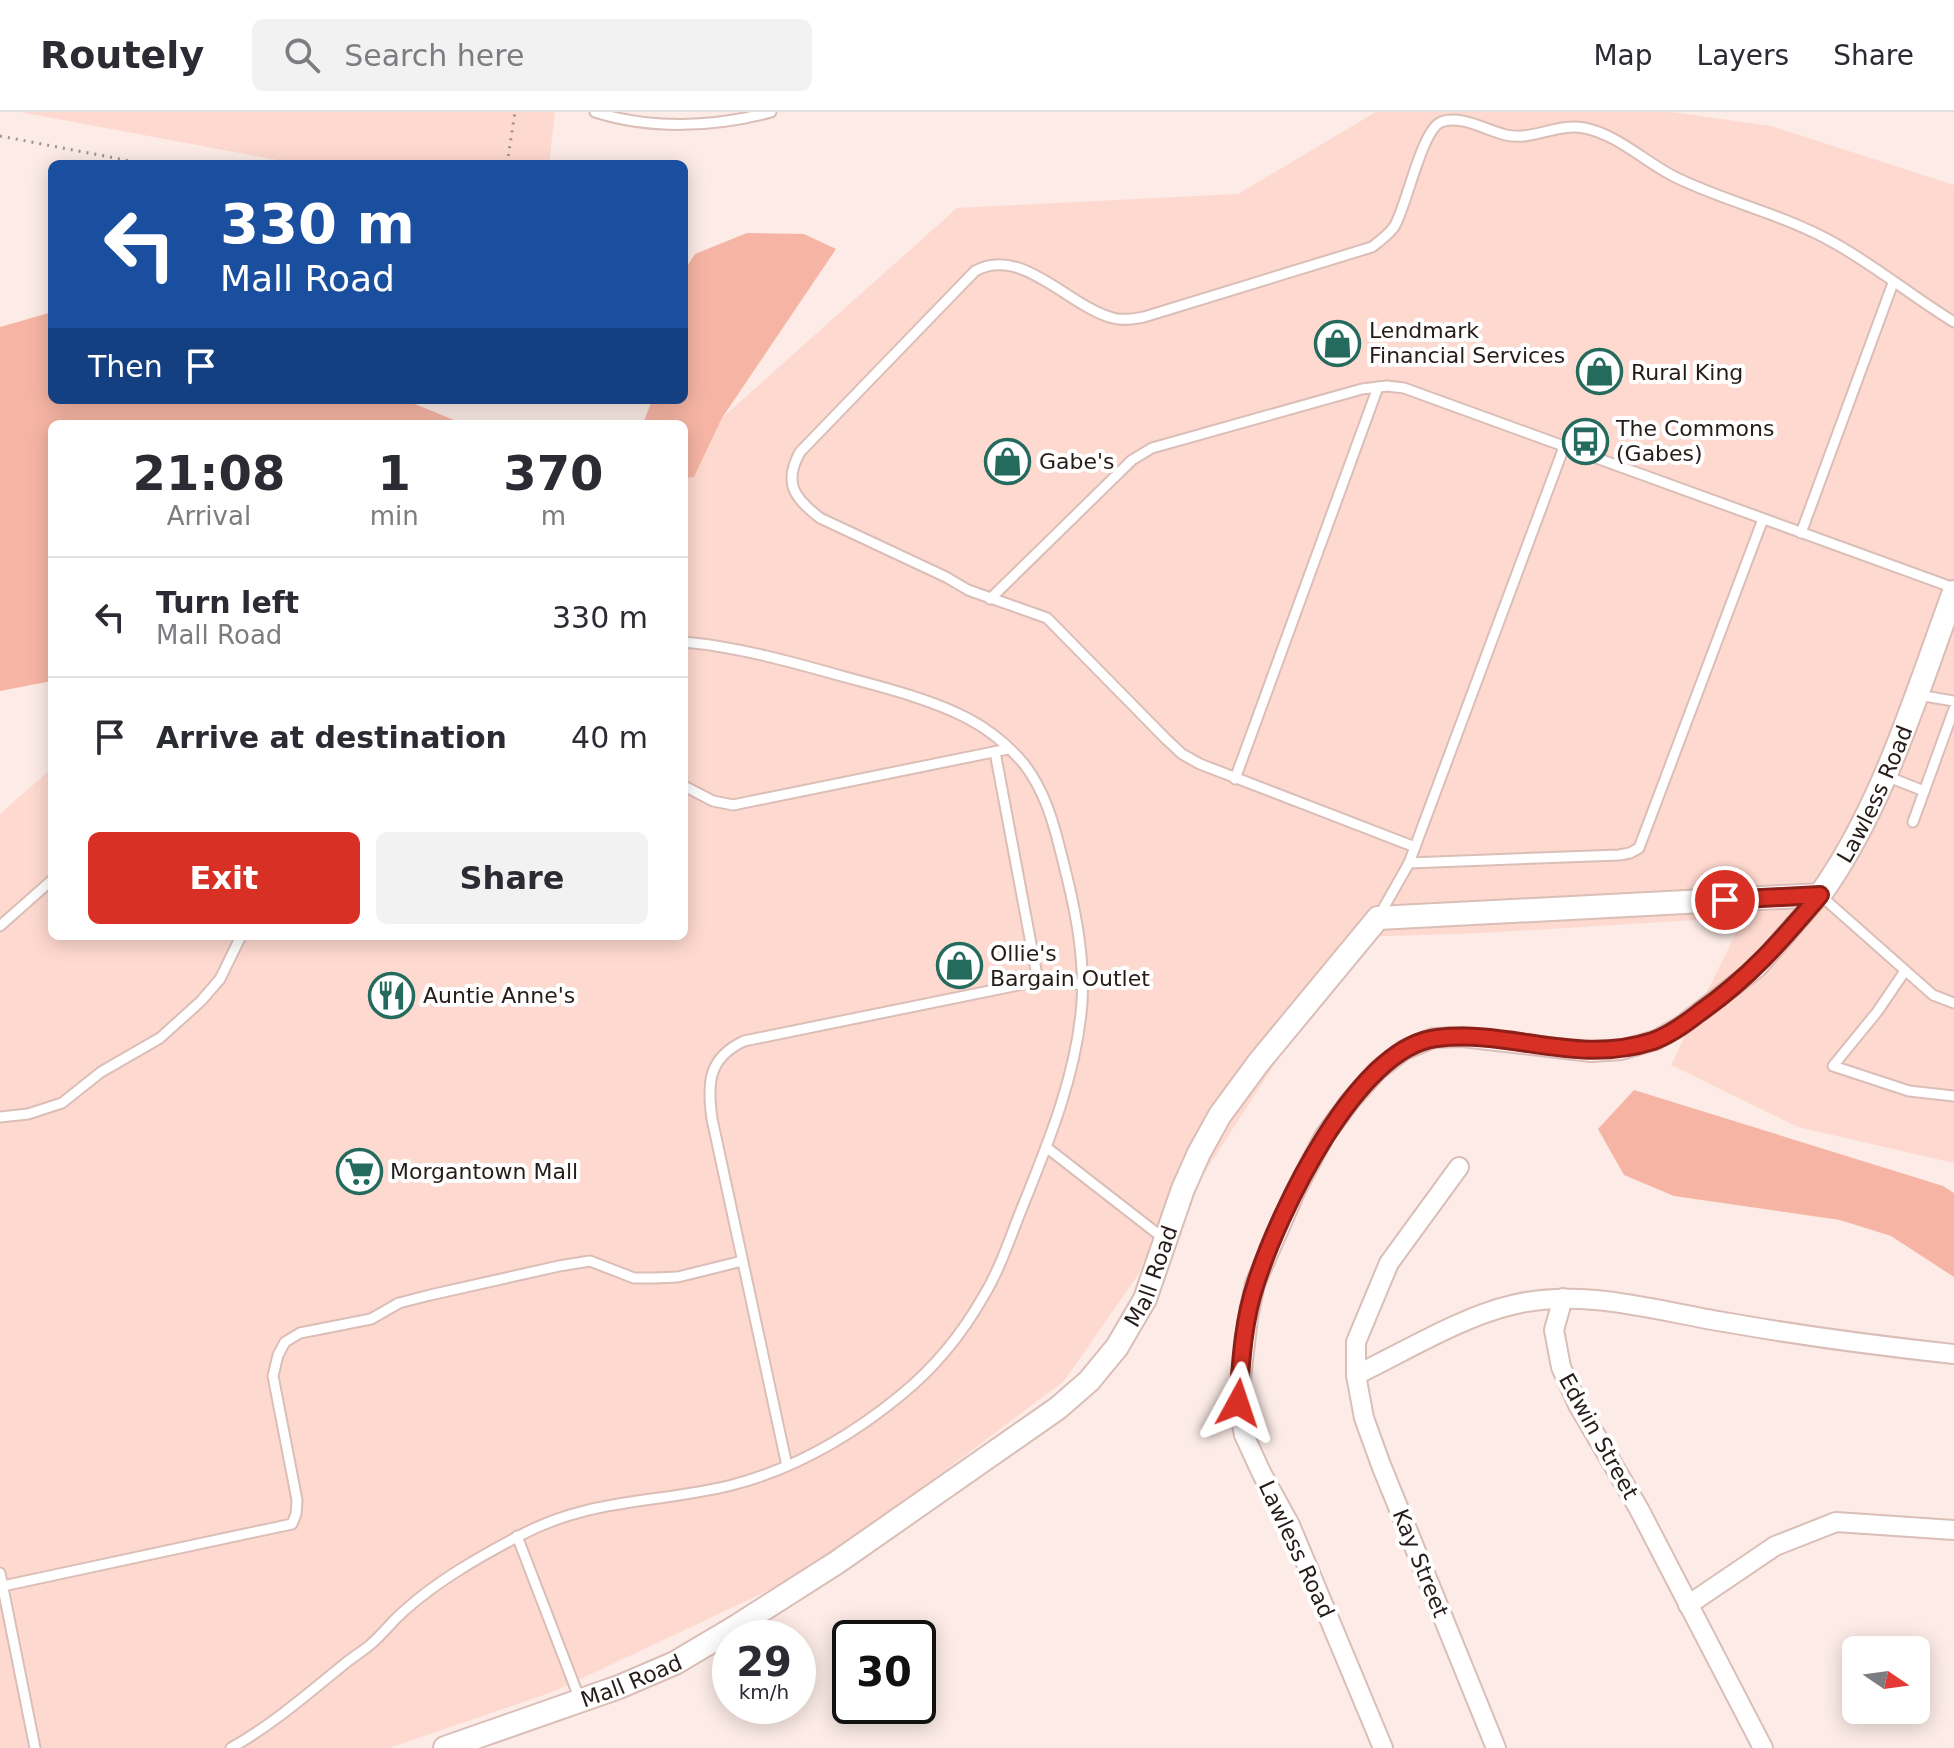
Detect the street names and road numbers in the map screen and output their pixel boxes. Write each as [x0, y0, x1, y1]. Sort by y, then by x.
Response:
street label: Lawless Road [1832, 722, 1917, 867]
street label: Mall Road [1120, 1222, 1182, 1331]
street label: Edwin Street [1554, 1369, 1644, 1504]
street label: Lawless Road [1254, 1477, 1339, 1622]
street label: Kay Street [1388, 1505, 1454, 1621]
street label: Mall Road [577, 1650, 686, 1712]

